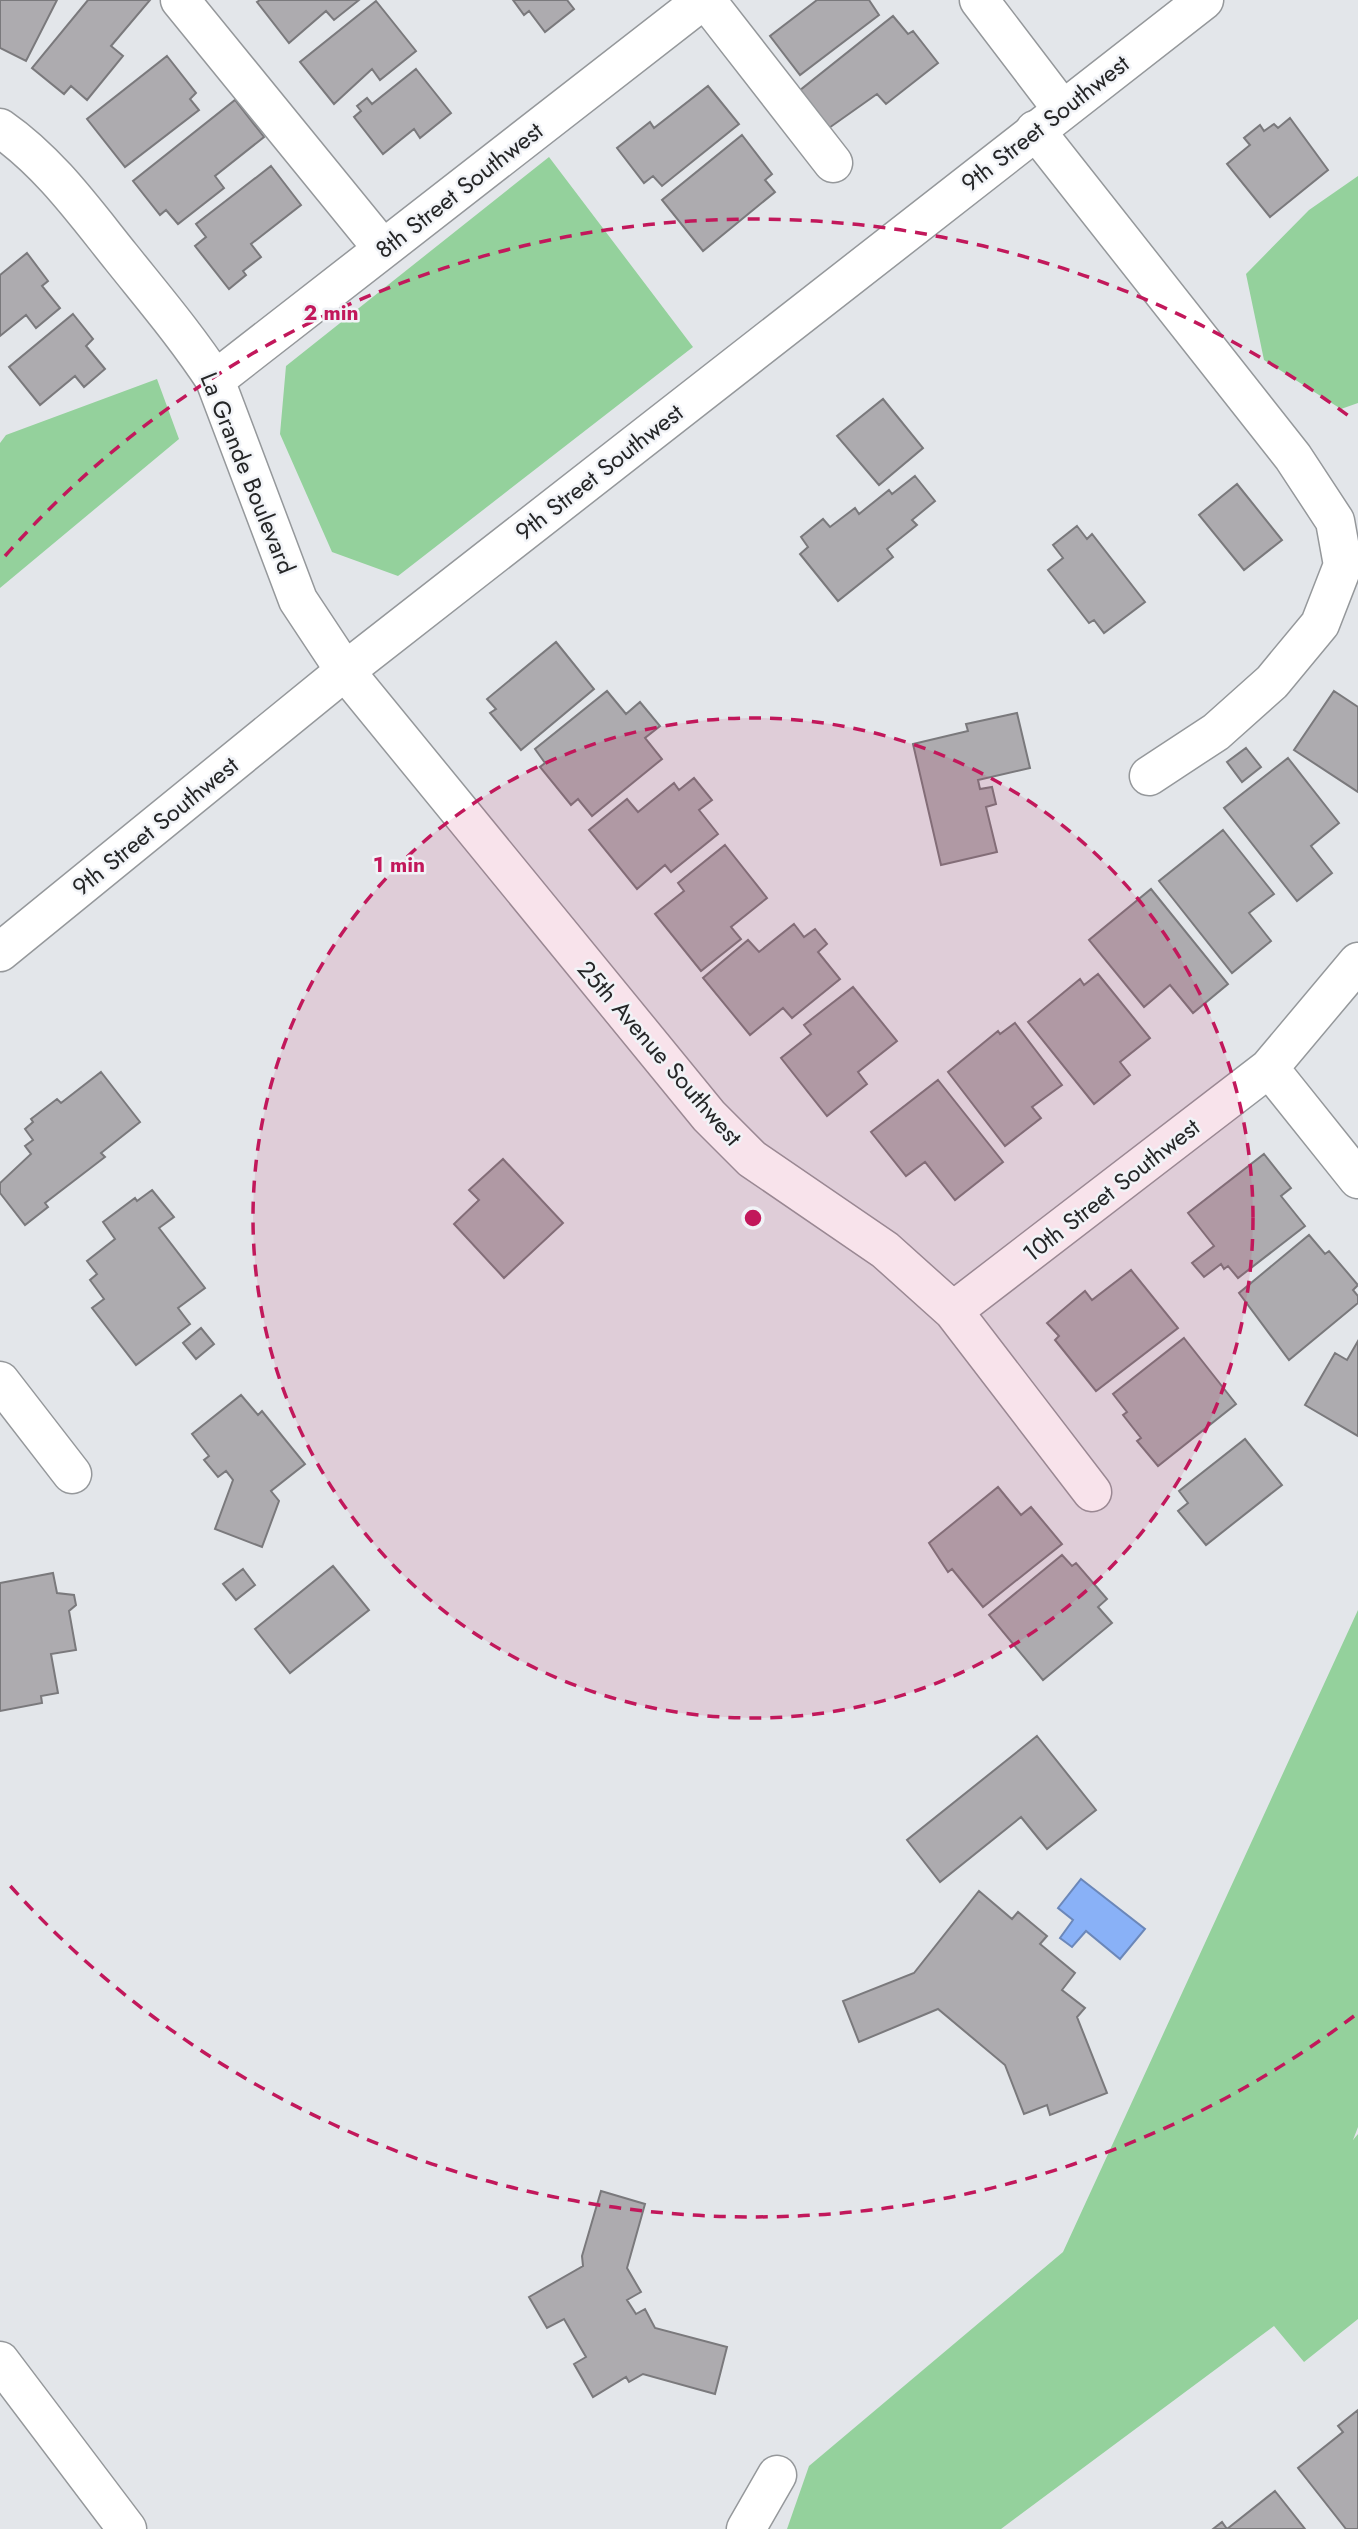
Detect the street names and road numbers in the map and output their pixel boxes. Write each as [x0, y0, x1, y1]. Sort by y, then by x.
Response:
street label: 9th Street Southwest [954, 46, 1137, 200]
street label: 8th Street Southwest [368, 113, 550, 267]
street label: La Grande Boulevard [192, 367, 304, 579]
street label: 9th Street Southwest [508, 395, 691, 549]
street label: 9th Street Southwest [64, 748, 246, 904]
street label: 25th Avenue Southwest [570, 953, 751, 1154]
street label: 10th Street Southwest [1015, 1110, 1207, 1270]

